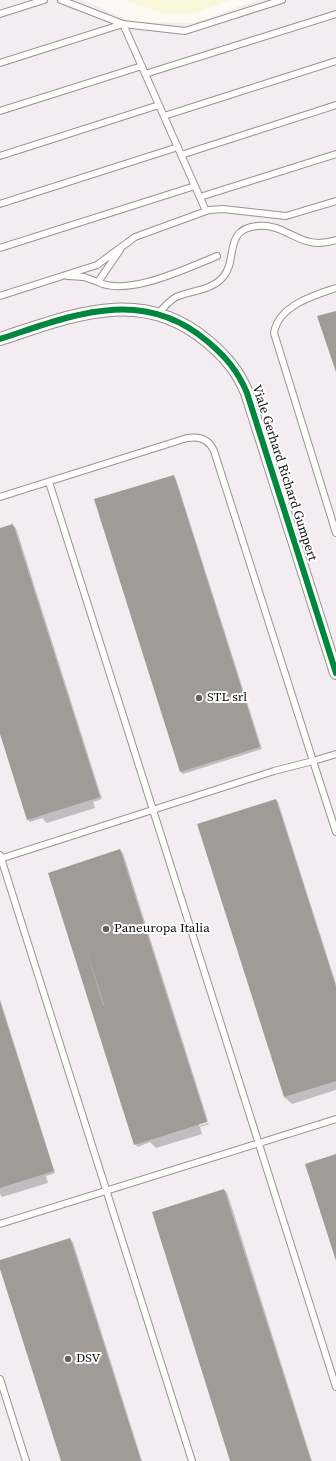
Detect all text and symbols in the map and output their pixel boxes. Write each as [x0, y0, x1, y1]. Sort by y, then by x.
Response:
street label: Viale Gerhard Richard Gumpert [248, 383, 320, 563]
place label: STL srl [207, 690, 247, 706]
marker: STL srl [194, 693, 204, 703]
place label: Paneuropa Italia [114, 921, 210, 937]
marker: Paneuropa Italia [101, 924, 111, 934]
place label: DSV [76, 1351, 100, 1367]
marker: DSV [63, 1354, 73, 1364]

